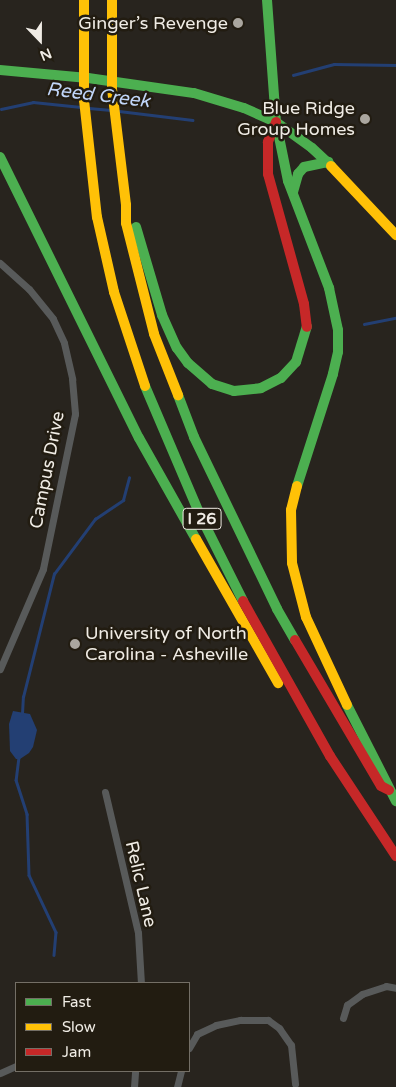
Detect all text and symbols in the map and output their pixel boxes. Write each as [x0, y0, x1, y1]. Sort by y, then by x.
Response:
place label: Ginger’s Revenge [78, 12, 228, 34]
north arrow [15, 15, 65, 65]
marker: Ginger’s Revenge [232, 17, 244, 29]
text: N [37, 44, 54, 64]
water label: Reed Creek [45, 78, 151, 114]
place label: Blue Ridge Group Homes [237, 98, 355, 140]
marker: Blue Ridge Group Homes [359, 113, 371, 125]
street label: Campus Drive [25, 409, 69, 531]
road number: I 26 [182, 506, 222, 532]
place label: University of North Carolina - Asheville [85, 623, 248, 666]
marker: University of North Carolina - Asheville [69, 638, 81, 650]
street label: Relic Lane [121, 839, 161, 929]
legend [15, 982, 190, 1072]
text: Fast [62, 993, 91, 1011]
text: Slow [62, 1018, 96, 1036]
text: Jam [62, 1043, 91, 1061]

